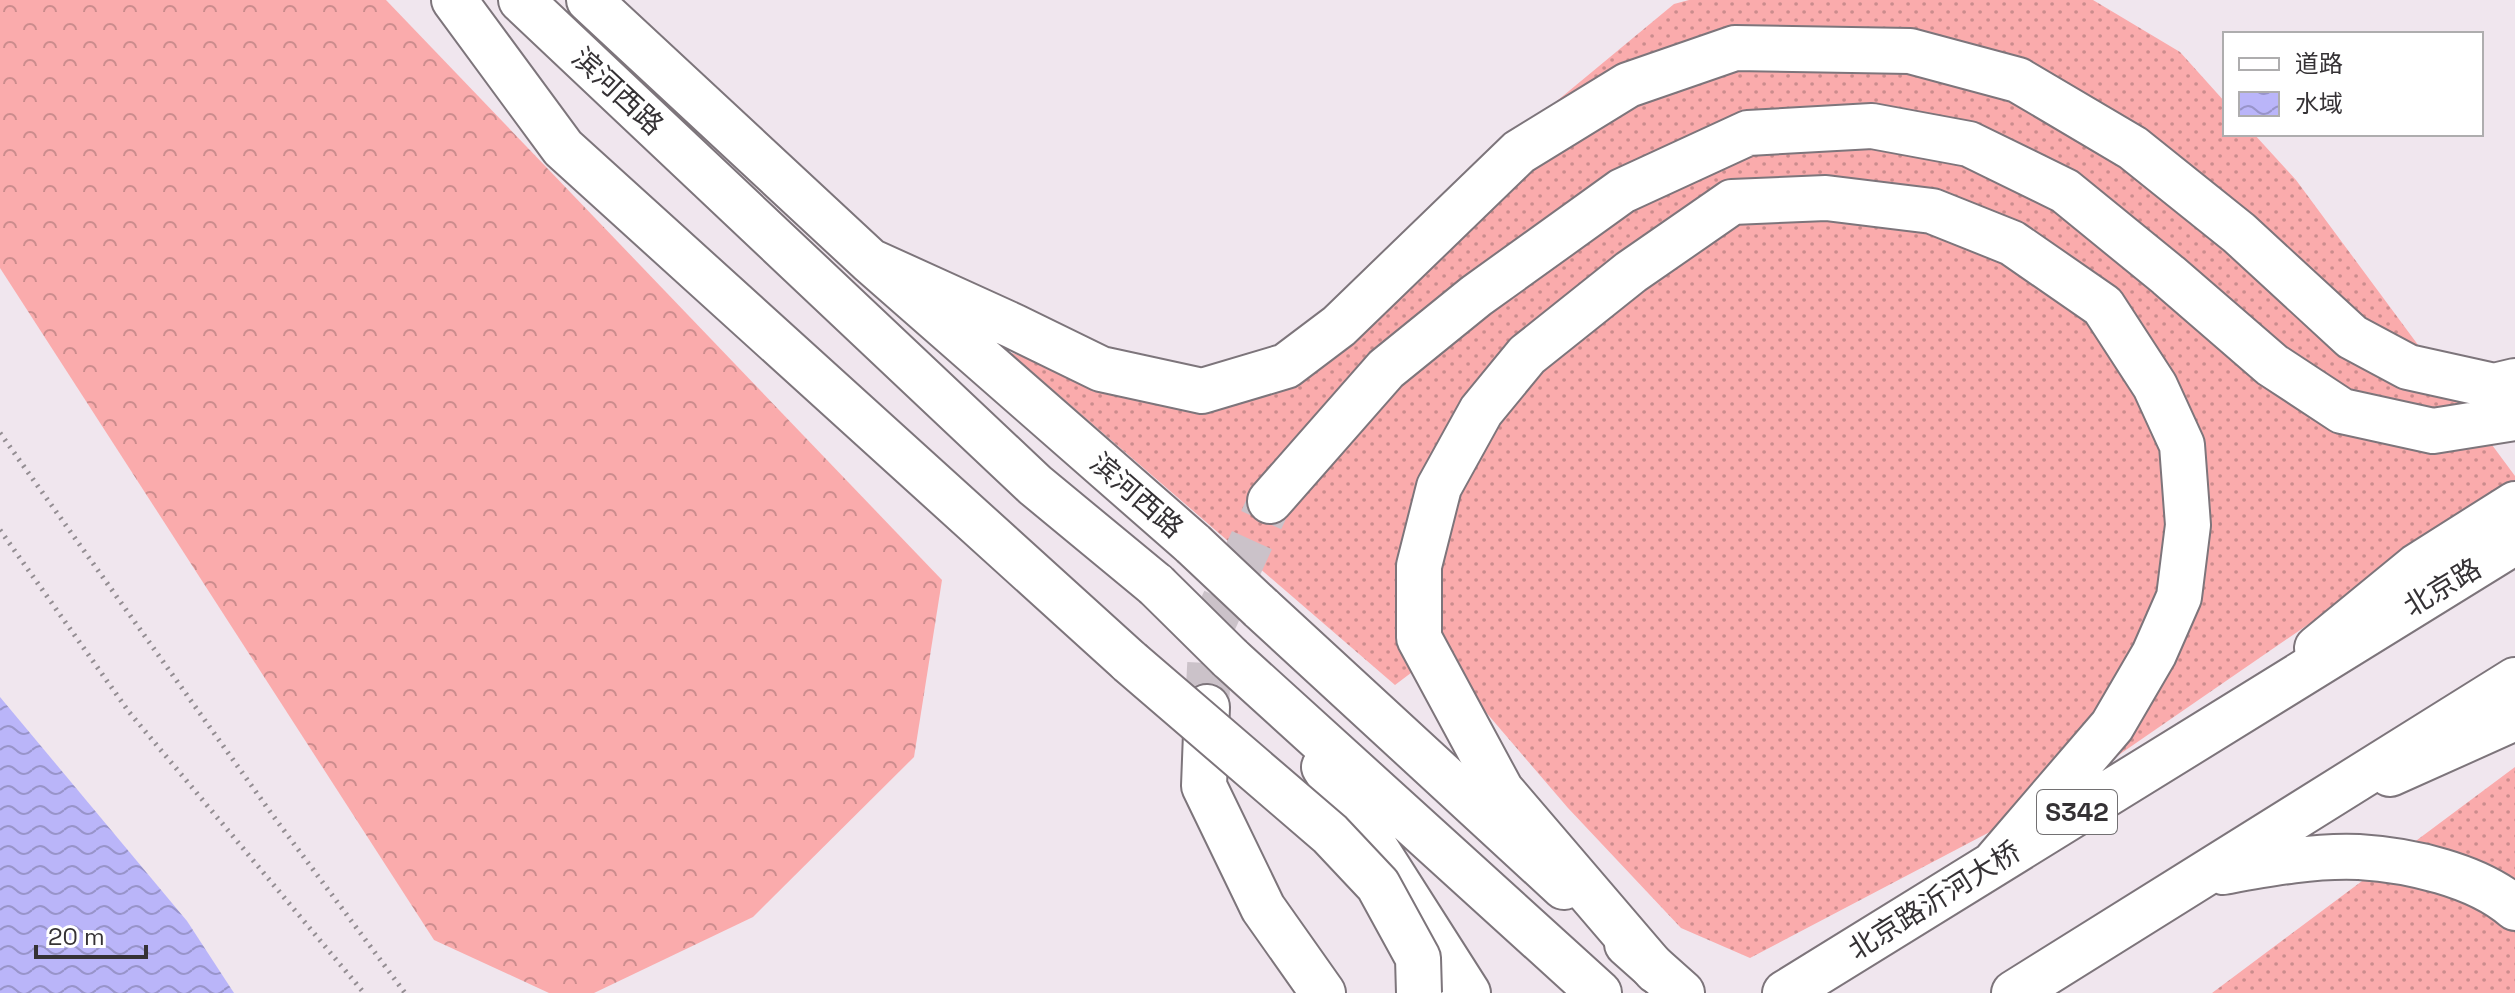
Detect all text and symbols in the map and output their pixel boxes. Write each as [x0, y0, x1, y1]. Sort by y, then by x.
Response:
legend [2223, 32, 2483, 136]
street label: 滨河西路 [565, 40, 671, 142]
text: 道路 [2295, 48, 2343, 79]
text: 水域 [2295, 88, 2343, 119]
street label: 滨河西路 [1083, 445, 1191, 545]
street label: 北京路 [2397, 550, 2487, 624]
road number: S342 [2037, 790, 2117, 834]
street label: 北京路沂河大桥 [1841, 833, 2027, 967]
scale bar [36, 909, 146, 959]
text: 20 m [48, 921, 105, 952]

